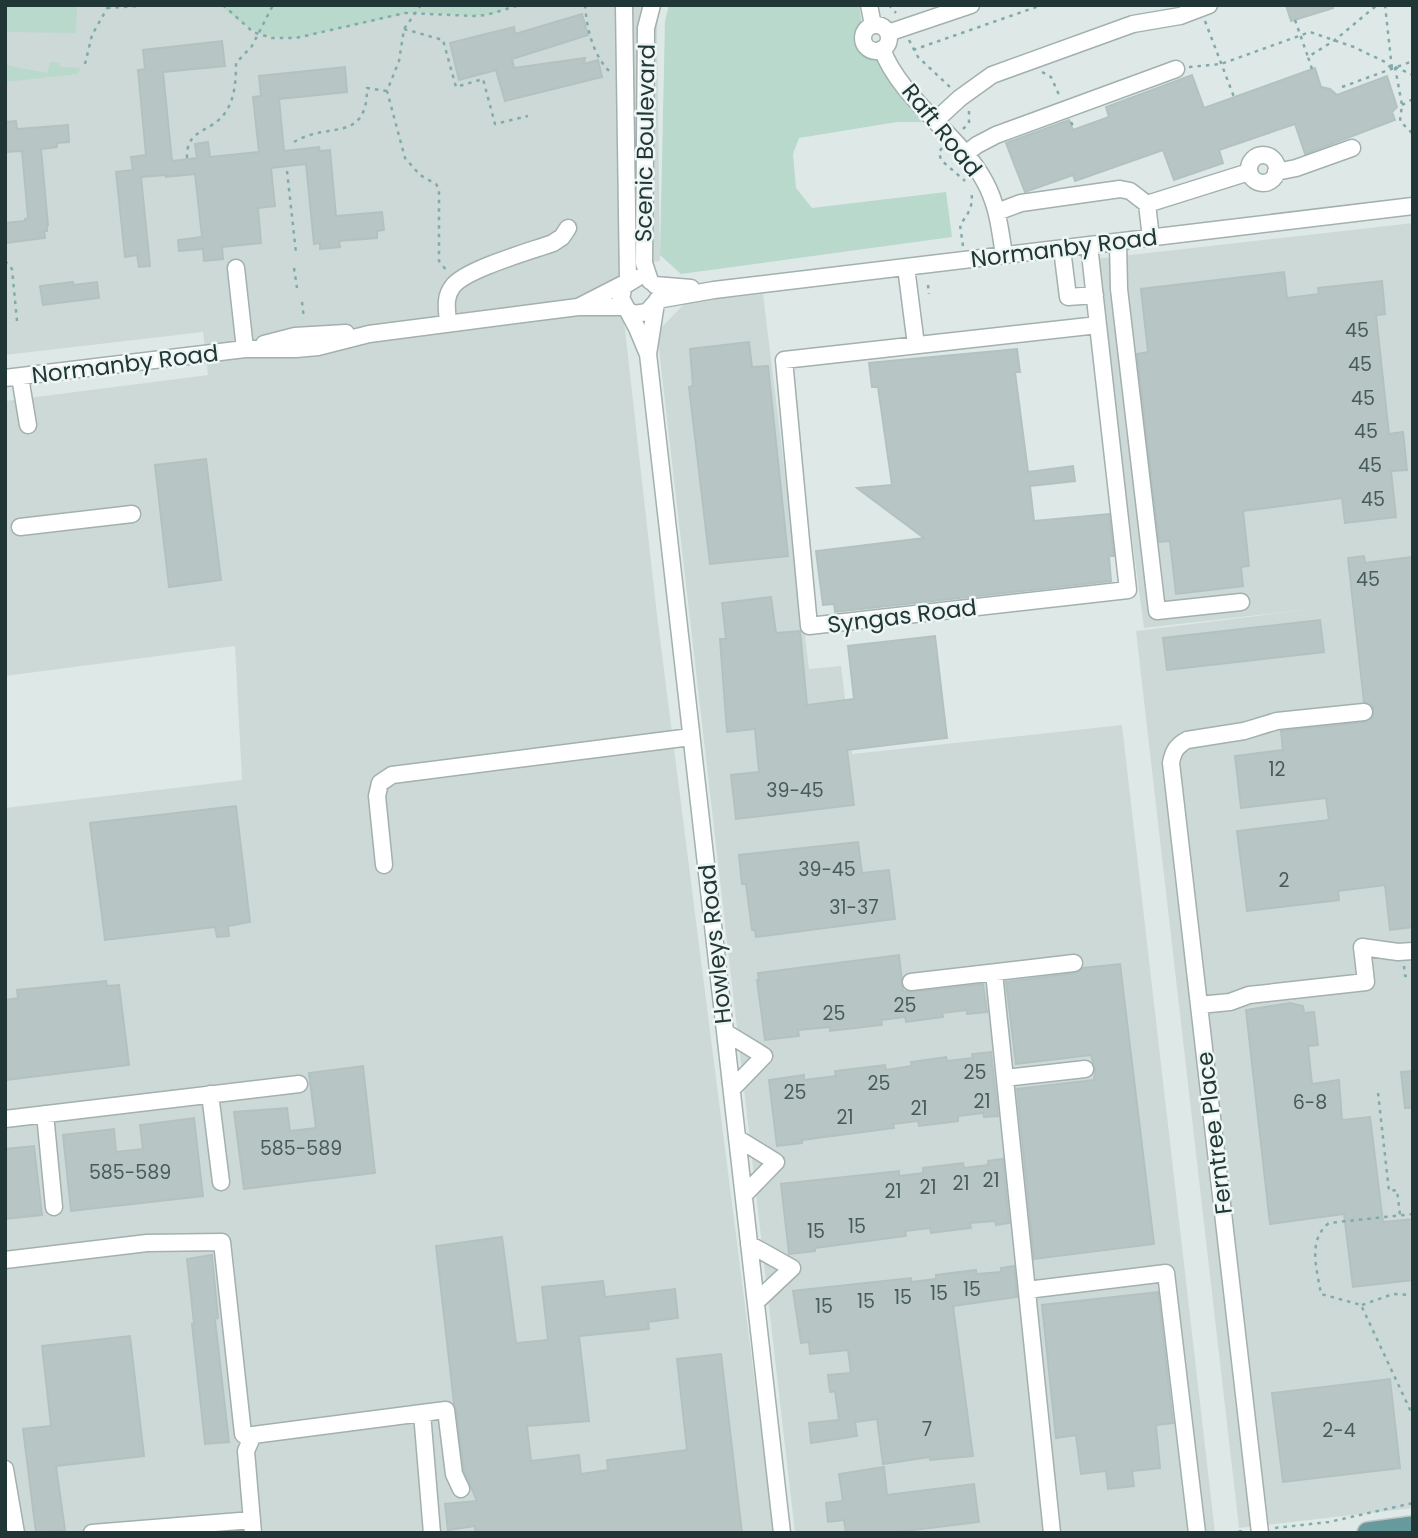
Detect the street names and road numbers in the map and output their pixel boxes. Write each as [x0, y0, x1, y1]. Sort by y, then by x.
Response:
street label: Scenic Boulevard [627, 44, 663, 242]
street label: Raft Road [895, 77, 989, 183]
street label: Normanby Road [969, 221, 1159, 275]
street label: Normanby Road [30, 337, 220, 391]
street label: Syngas Road [826, 591, 978, 641]
street label: Howleys Road [691, 863, 739, 1025]
street label: Ferntree Place [1188, 1050, 1240, 1216]

